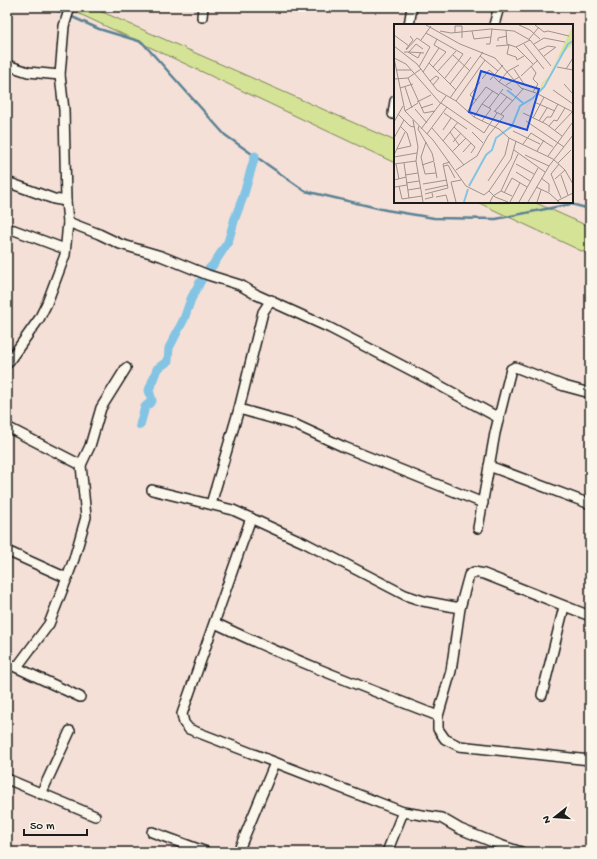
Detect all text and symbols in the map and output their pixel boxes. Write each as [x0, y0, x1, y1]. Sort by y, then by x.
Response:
inset map [394, 24, 573, 203]
north arrow [535, 797, 575, 837]
scale bar [24, 811, 87, 837]
text: N [541, 814, 554, 825]
text: 50 m [30, 820, 55, 834]

